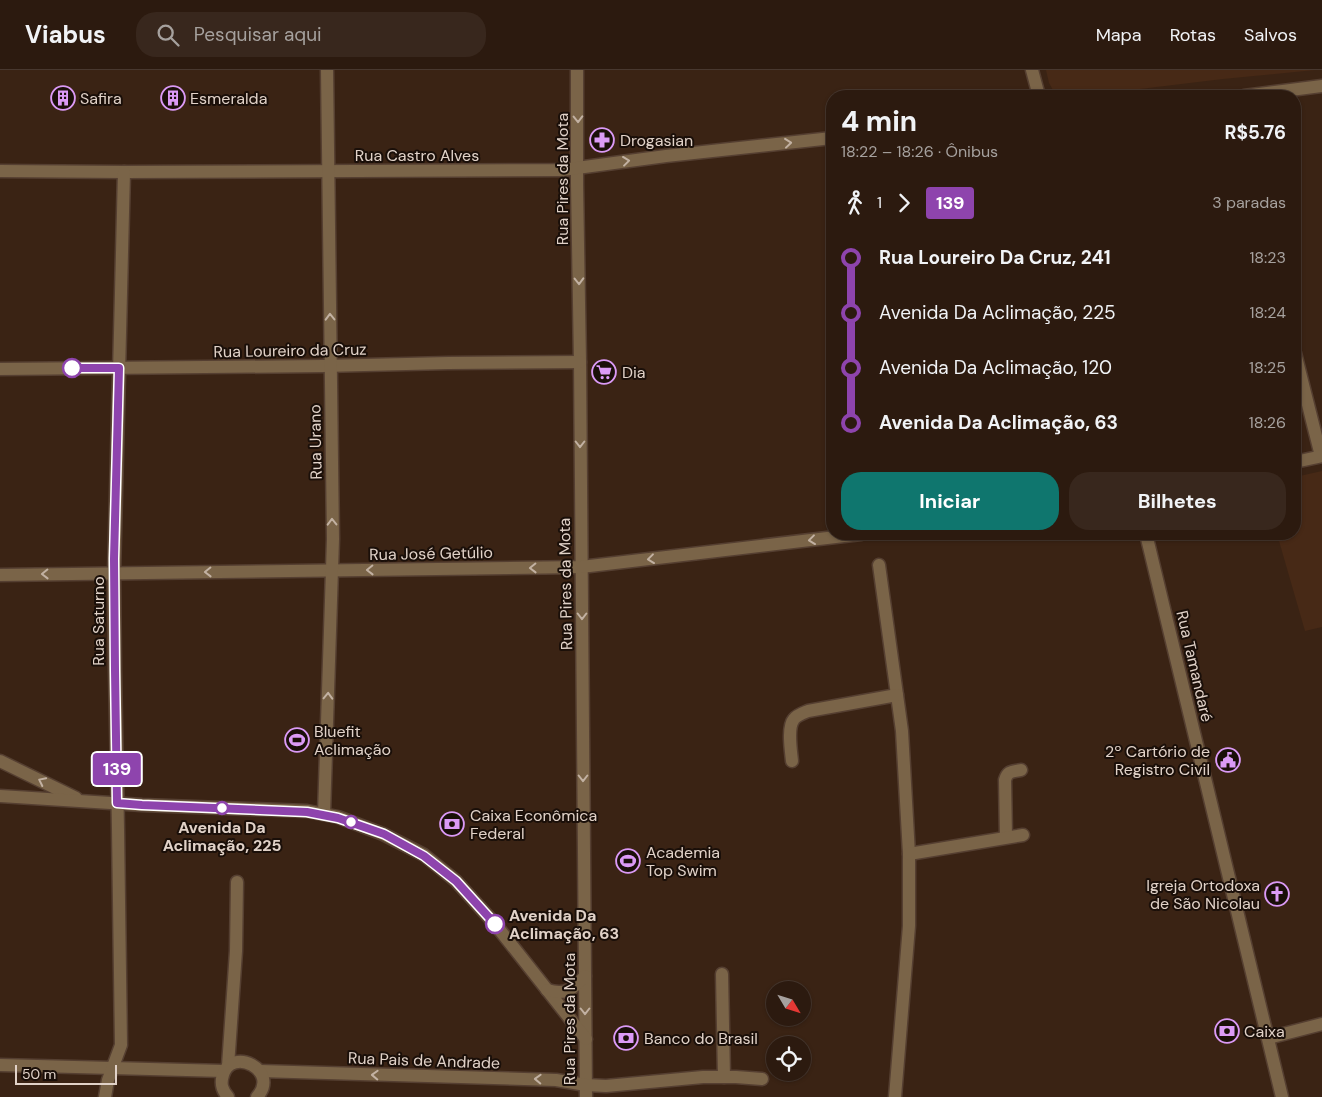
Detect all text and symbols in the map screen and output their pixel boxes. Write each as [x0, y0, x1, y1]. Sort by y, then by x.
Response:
search box [136, 12, 486, 57]
text: Viabus [25, 19, 106, 50]
icon: search [154, 21, 182, 49]
text: Pesquisar aqui [194, 22, 322, 47]
text: Mapa [1096, 23, 1142, 47]
text: Rotas [1170, 23, 1216, 47]
text: Salvos [1244, 23, 1297, 47]
building icon: Safira [50, 85, 76, 111]
building icon: Esmeralda [160, 85, 186, 111]
place label: Safira [80, 88, 122, 109]
place label: Esmeralda [190, 88, 267, 109]
text: 4 min [841, 103, 917, 140]
street label: Rua Pires da Mota [552, 113, 573, 245]
one-way arrow [572, 115, 583, 123]
text: R$5.76 [1224, 120, 1286, 145]
pharmacy icon: Drogasian [589, 127, 615, 153]
place label: Drogasian [620, 130, 693, 151]
one-way arrow [784, 138, 792, 149]
text: 18:22 – 18:26 · Ônibus [841, 141, 998, 162]
street label: Rua Castro Alves [355, 145, 479, 166]
one-way arrow [623, 156, 631, 167]
icon: walk [841, 189, 869, 217]
icon: forward [890, 189, 918, 217]
text: 139 [936, 191, 964, 215]
text: 1 [877, 192, 882, 213]
text: 3 paradas [1212, 192, 1286, 213]
text: Rua Loureiro Da Cruz, 241 [879, 245, 1111, 270]
text: 18:23 [1249, 247, 1286, 268]
one-way arrow [574, 278, 584, 285]
text: Avenida Da Aclimação, 225 [879, 300, 1116, 325]
text: 18:24 [1249, 302, 1286, 323]
one-way arrow [325, 312, 335, 320]
street label: Rua Loureiro da Cruz [213, 339, 367, 362]
text: Avenida Da Aclimação, 120 [879, 355, 1112, 380]
text: 18:25 [1249, 357, 1286, 378]
unlabelled marker [62, 358, 82, 378]
supermarket icon: Dia [591, 359, 617, 385]
place label: Dia [622, 362, 646, 383]
street label: Rua Urano [304, 404, 327, 480]
text: Avenida Da Aclimação, 63 [879, 410, 1118, 435]
text: 18:26 [1249, 412, 1286, 433]
one-way arrow [575, 440, 586, 448]
button: Iniciar [841, 472, 1059, 530]
button: Bilhetes [1069, 472, 1286, 530]
one-way arrow [327, 518, 338, 526]
street label: Rua Pires da Mota [554, 518, 577, 650]
one-way arrow [808, 534, 816, 545]
street label: Rua José Getúlio [369, 542, 493, 565]
one-way arrow [647, 553, 655, 564]
one-way arrow [528, 563, 536, 573]
one-way arrow [366, 565, 374, 575]
one-way arrow [203, 567, 211, 577]
one-way arrow [41, 569, 48, 579]
street label: Rua Saturno [88, 576, 109, 666]
street label: Rua Tamandaré [1171, 608, 1218, 724]
one-way arrow [577, 612, 587, 620]
one-way arrow [322, 691, 333, 699]
place label: Bluefit Aclimação [314, 721, 391, 760]
sports icon: Bluefit Aclimação [284, 727, 310, 753]
place label: 2º Cartório de Registro Civil [1105, 741, 1210, 780]
public building icon: 2º Cartório de Registro Civil [1215, 747, 1241, 773]
line badge: 139 [88, 753, 146, 785]
text: 139 [103, 757, 131, 781]
one-way arrow [578, 775, 588, 783]
one-way arrow [38, 777, 47, 787]
marker: Avenida Da Aclimação, 225 [215, 801, 229, 815]
place label: Caixa Econômica Federal [470, 805, 597, 844]
bank icon: Caixa Econômica Federal [439, 811, 465, 837]
unlabelled marker [344, 815, 358, 829]
place label: Avenida Da Aclimação, 225 [163, 817, 281, 856]
place label: Academia Top Swim [646, 842, 720, 881]
sports icon: Academia Top Swim [615, 848, 641, 874]
place label: Igreja Ortodoxa de São Nicolau [1146, 875, 1260, 914]
church icon: Igreja Ortodoxa de São Nicolau [1264, 881, 1290, 907]
place label: Avenida Da Aclimação, 63 [509, 905, 619, 944]
marker: Avenida Da Aclimação, 63 [485, 914, 505, 934]
street label: Rua Pires da Mota [559, 953, 580, 1085]
north arrow [766, 981, 811, 1026]
map controls [766, 981, 811, 1081]
one-way arrow [580, 1007, 591, 1015]
bank icon: Caixa [1214, 1018, 1240, 1044]
place label: Caixa [1244, 1021, 1285, 1042]
bank icon: Banco do Brasil [613, 1025, 639, 1051]
place label: Banco do Brasil [644, 1028, 758, 1049]
button: locate [766, 1036, 811, 1081]
street label: Rua Pais de Andrade [347, 1047, 500, 1074]
scale bar [15, 1062, 118, 1085]
text: 50 m [22, 1065, 56, 1083]
one-way arrow [371, 1069, 379, 1080]
one-way arrow [534, 1074, 542, 1084]

